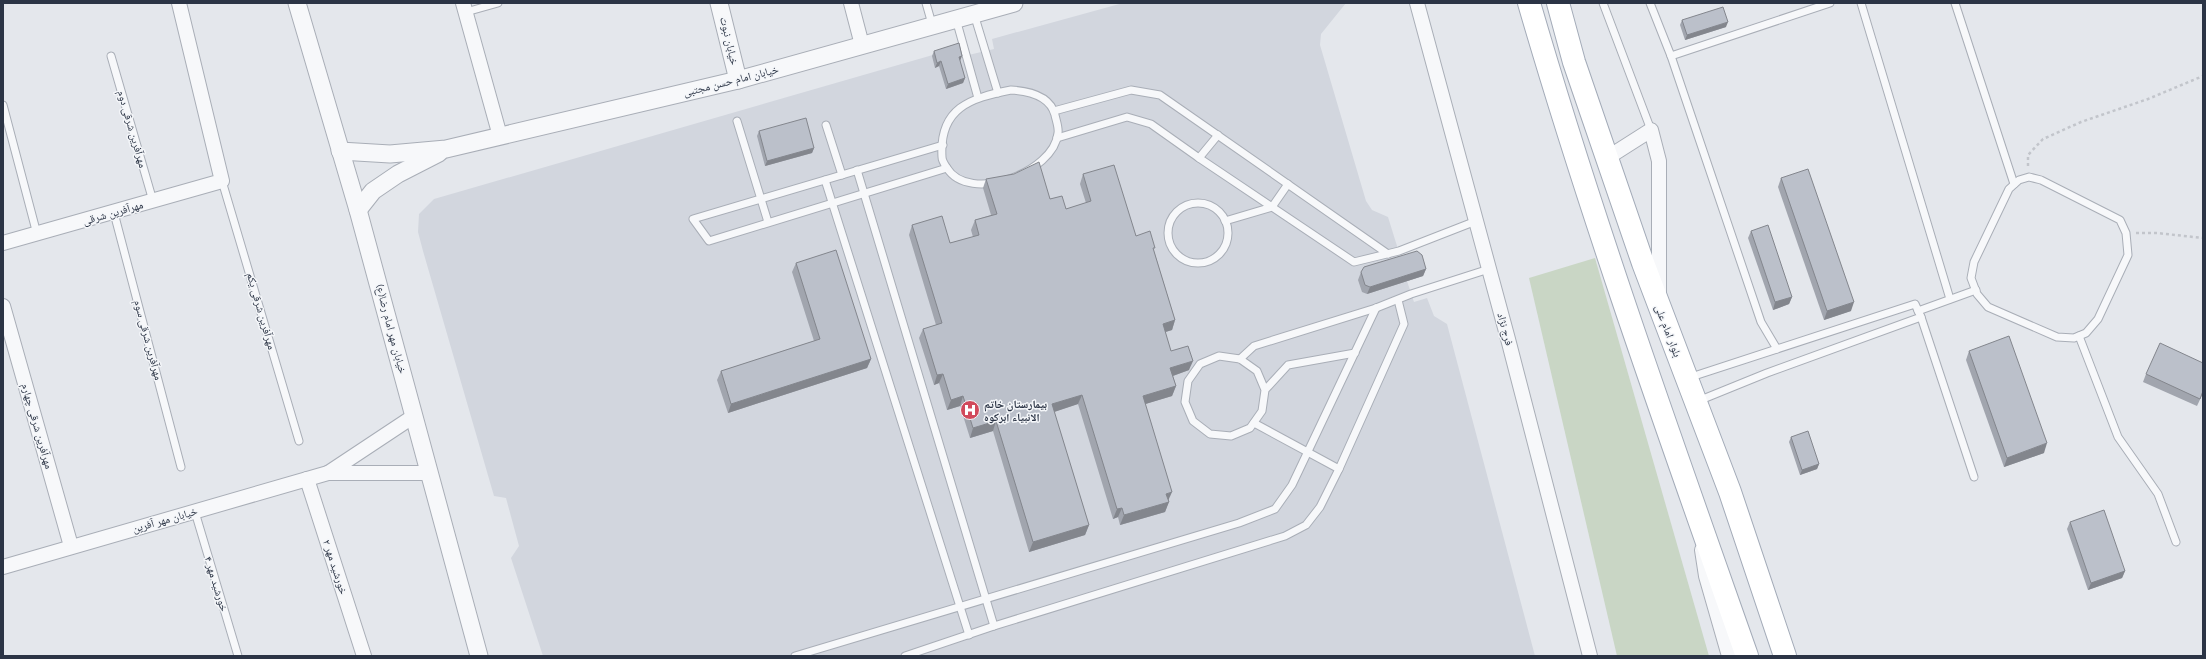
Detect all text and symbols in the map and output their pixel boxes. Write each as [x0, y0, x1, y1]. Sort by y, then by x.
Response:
street label: خیابان نبوت [717, 16, 741, 66]
street label: خیابان امام حسن مجتبی [682, 63, 780, 99]
street label: مهرآفرین شرقی دوم [115, 89, 149, 169]
street label: مهرآفرین شرقی [81, 198, 145, 228]
street label: مهرآفرین شرقی یکم [243, 271, 278, 351]
street label: خیابان مهر امام رضا(ع) [373, 283, 409, 375]
street label: مهرآفرین شرقی سوم [131, 298, 165, 382]
street label: بلوار امام علی [1652, 303, 1684, 359]
street label: فرج نژاد [1494, 311, 1516, 347]
street label: مهرآفرین شرقی چهارم [19, 382, 55, 470]
place label: بیمارستان خاتم الانبیاء ابرکوه [984, 398, 1047, 424]
hospital icon: بیمارستان خاتم الانبیاء ابرکوه [959, 399, 981, 421]
street label: خیابان مهر آفرین [131, 504, 199, 536]
street label: خورشید مهر ۲ [320, 538, 350, 596]
street label: خورشید مهر ۴ [201, 555, 231, 613]

